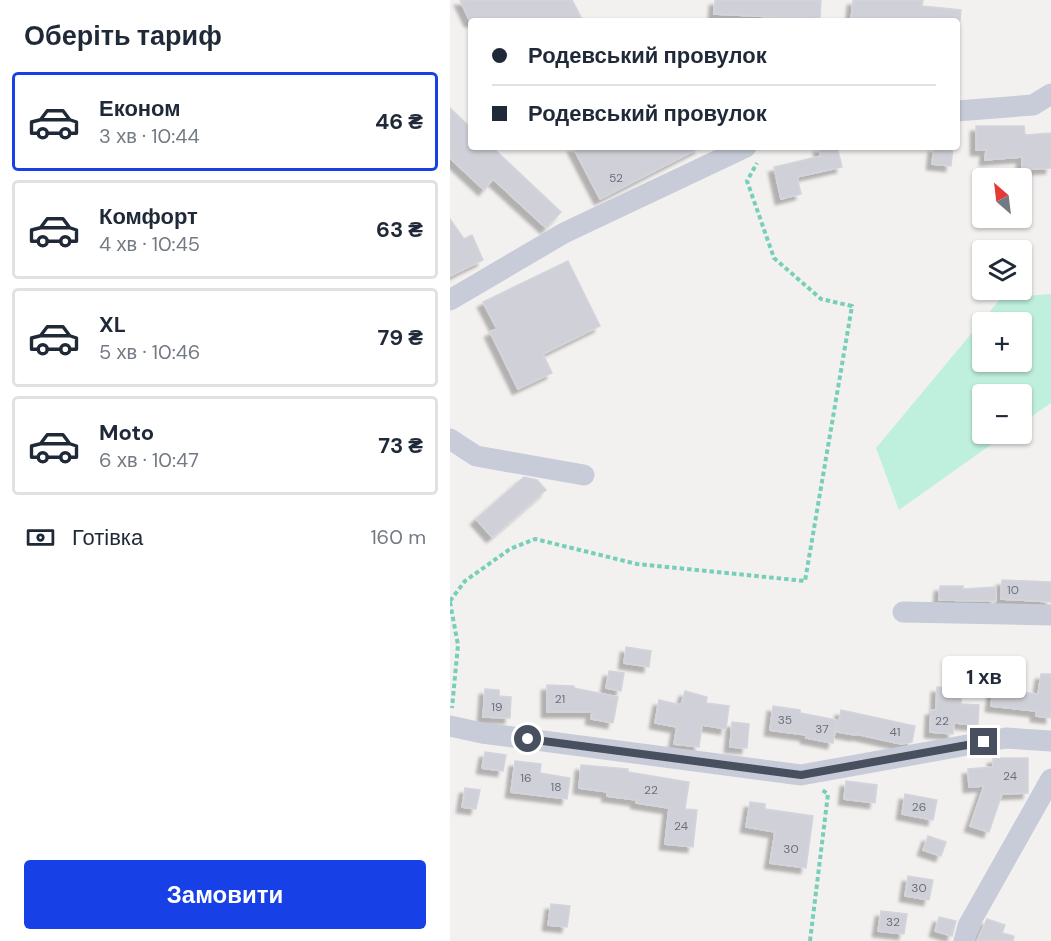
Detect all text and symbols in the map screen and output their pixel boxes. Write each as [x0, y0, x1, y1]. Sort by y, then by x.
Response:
text: Оберіть тариф [24, 18, 222, 53]
text: Родевський провулок [528, 41, 767, 70]
text: Економ [99, 94, 181, 123]
icon: car [27, 95, 81, 149]
text: Родевський провулок [528, 99, 767, 128]
text: 46 ₴ [375, 107, 423, 136]
text: 3 хв · 10:44 [99, 123, 200, 149]
north arrow [972, 168, 1032, 228]
map controls [972, 168, 1032, 444]
house number: 52 [609, 170, 623, 186]
text: Комфорт [99, 202, 198, 231]
icon: car [27, 203, 81, 257]
text: 63 ₴ [376, 215, 423, 244]
text: 4 хв · 10:45 [99, 231, 200, 257]
button: layers [972, 240, 1032, 300]
text: XL [99, 310, 126, 339]
icon: car [27, 311, 81, 365]
button: + [972, 312, 1032, 372]
text: 79 ₴ [378, 323, 423, 352]
text: 5 хв · 10:46 [99, 339, 200, 365]
button: − [972, 384, 1032, 444]
text: Moto [99, 418, 154, 447]
icon: car [27, 419, 81, 473]
text: 73 ₴ [378, 431, 423, 460]
text: 6 хв · 10:47 [99, 447, 199, 473]
icon: cash [24, 521, 57, 554]
text: Готівка [72, 523, 143, 552]
text: 160 m [370, 524, 426, 550]
house number: 10 [1007, 582, 1019, 598]
callout: 1 хв [942, 655, 1026, 697]
text: 1 хв [966, 664, 1002, 690]
house number: 21 [555, 691, 565, 707]
house number: 19 [491, 699, 503, 715]
house number: 35 [778, 712, 792, 728]
house number: 22 [935, 713, 949, 729]
house number: 37 [815, 721, 829, 737]
house number: 41 [889, 724, 901, 740]
route start [514, 725, 541, 752]
route end [970, 728, 997, 755]
house number: 24 [1003, 768, 1017, 784]
house number: 16 [520, 770, 532, 786]
house number: 18 [550, 779, 562, 795]
house number: 22 [644, 782, 658, 798]
house number: 26 [912, 799, 926, 815]
house number: 24 [674, 818, 688, 834]
house number: 30 [783, 841, 799, 857]
button: Замовити [24, 860, 426, 929]
house number: 30 [911, 880, 927, 896]
house number: 32 [886, 914, 900, 930]

